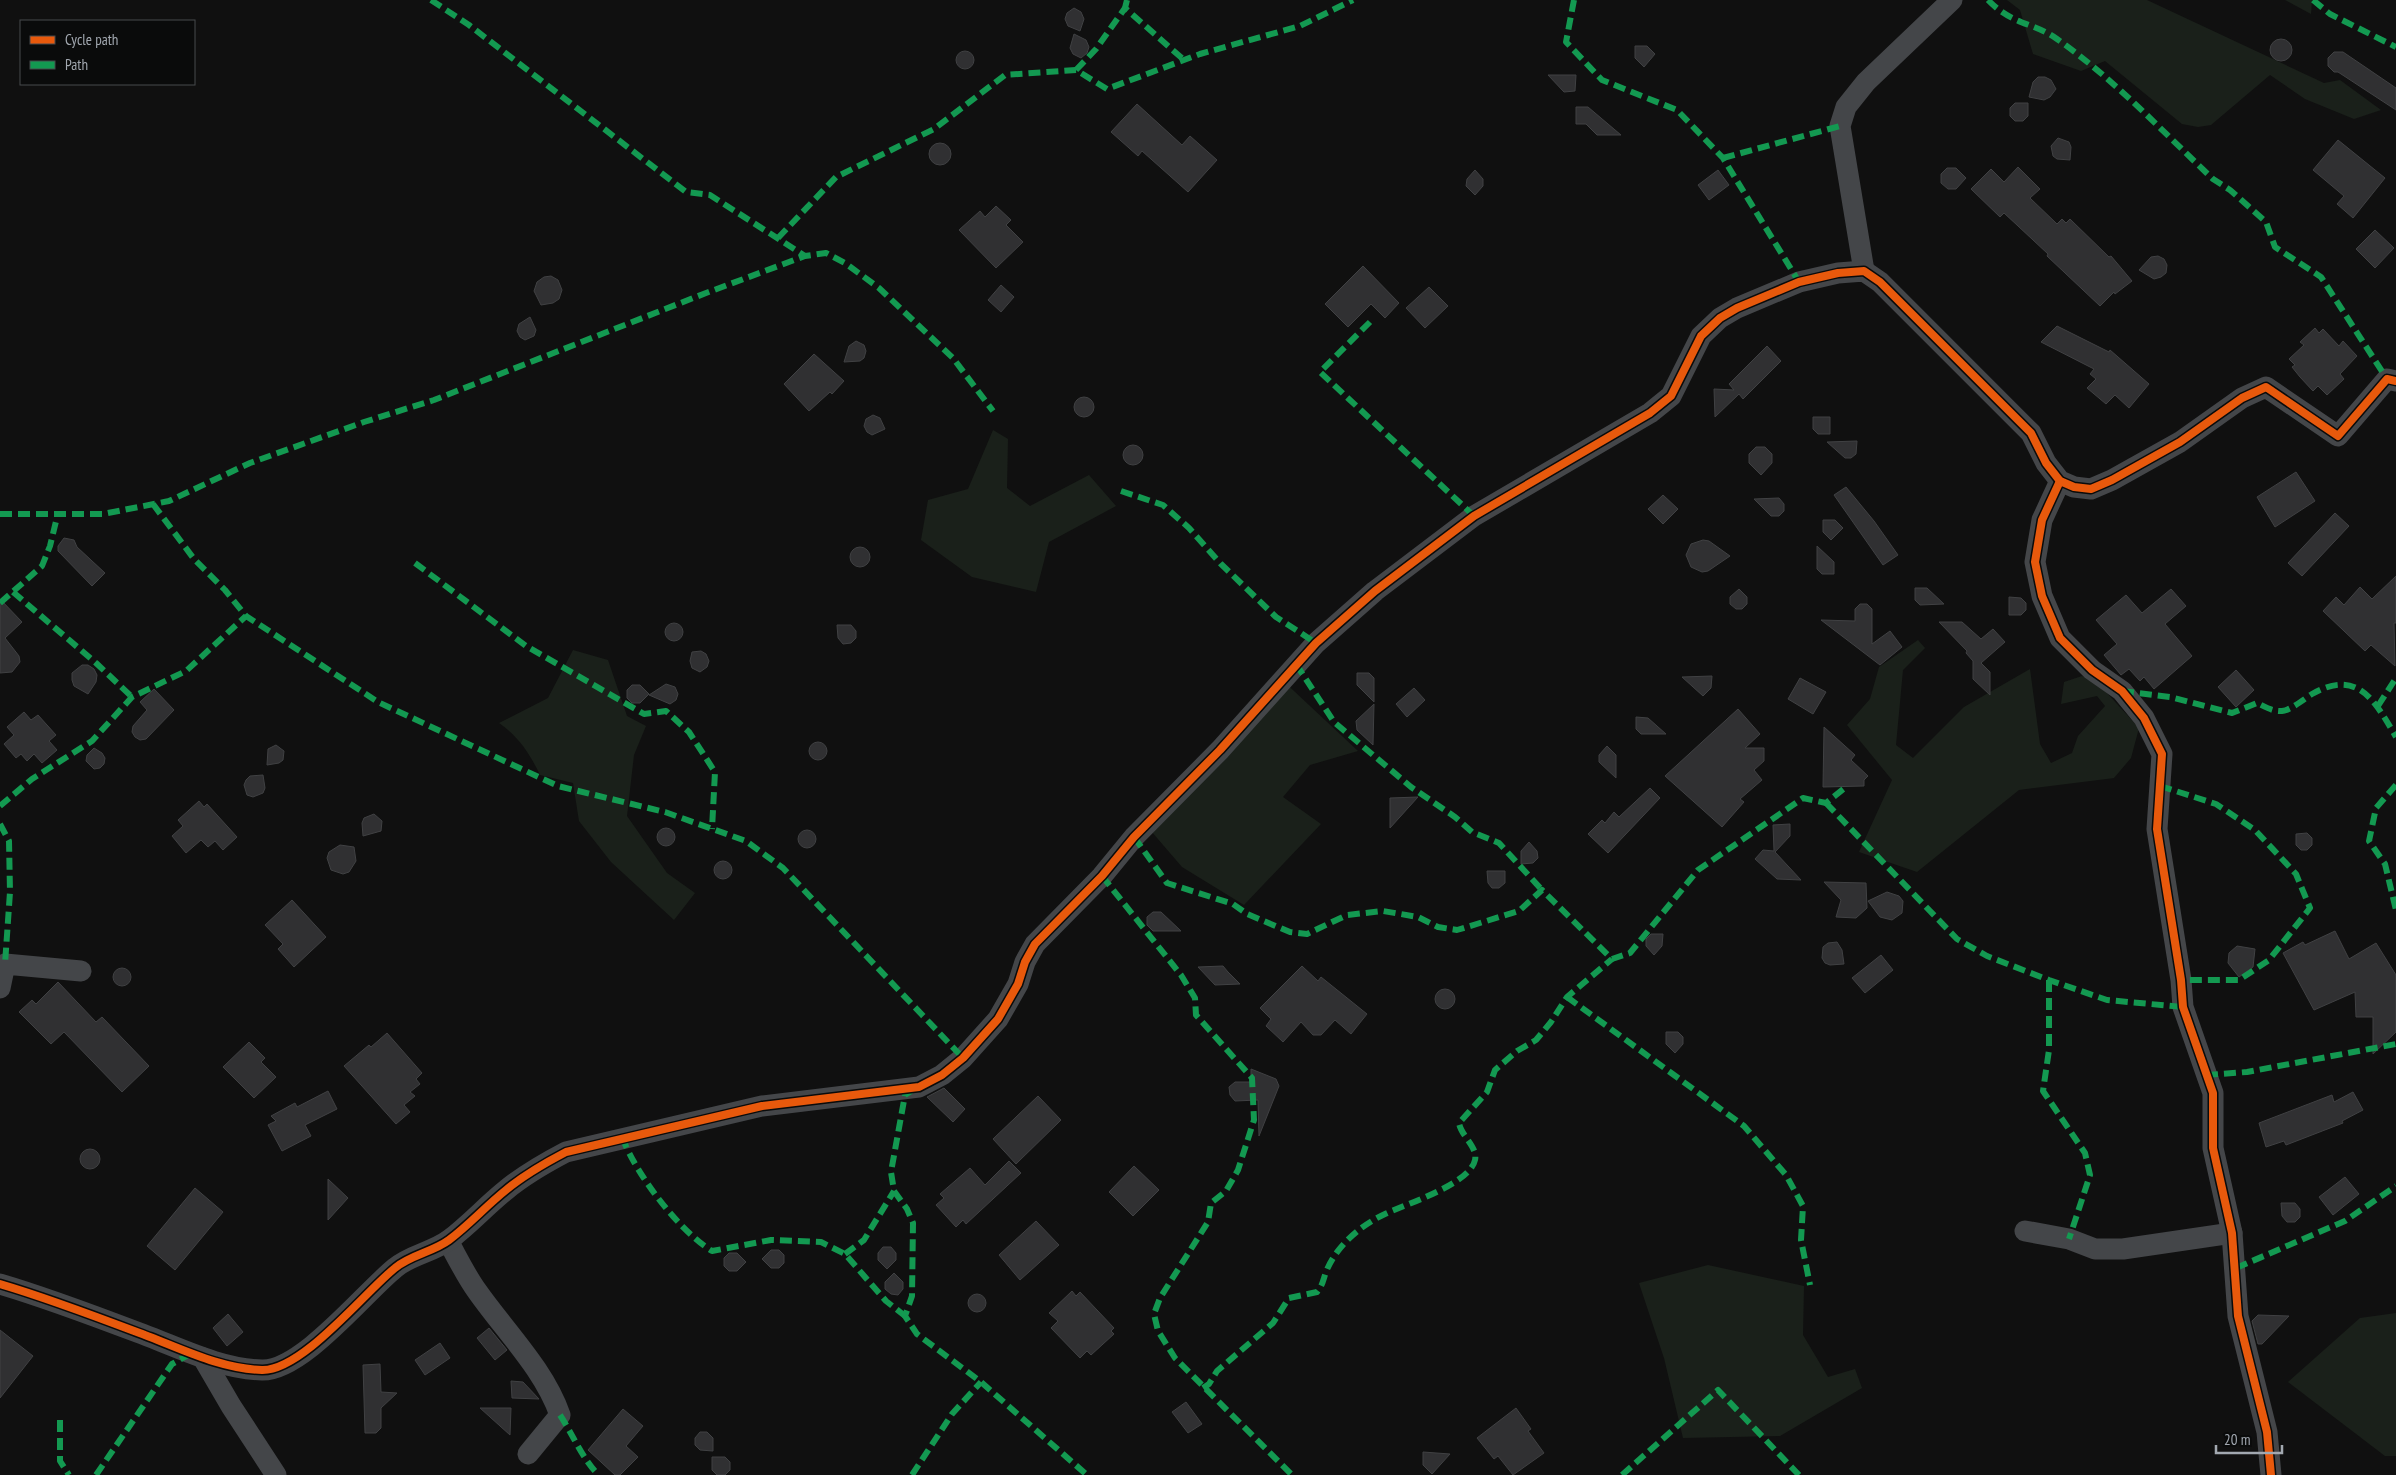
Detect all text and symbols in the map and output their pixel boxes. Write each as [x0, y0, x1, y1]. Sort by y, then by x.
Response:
legend [20, 20, 195, 85]
text: Cycle path [65, 30, 118, 49]
text: Path [65, 55, 88, 74]
scale bar [2216, 1422, 2282, 1454]
text: 20 m [2224, 1430, 2250, 1449]

